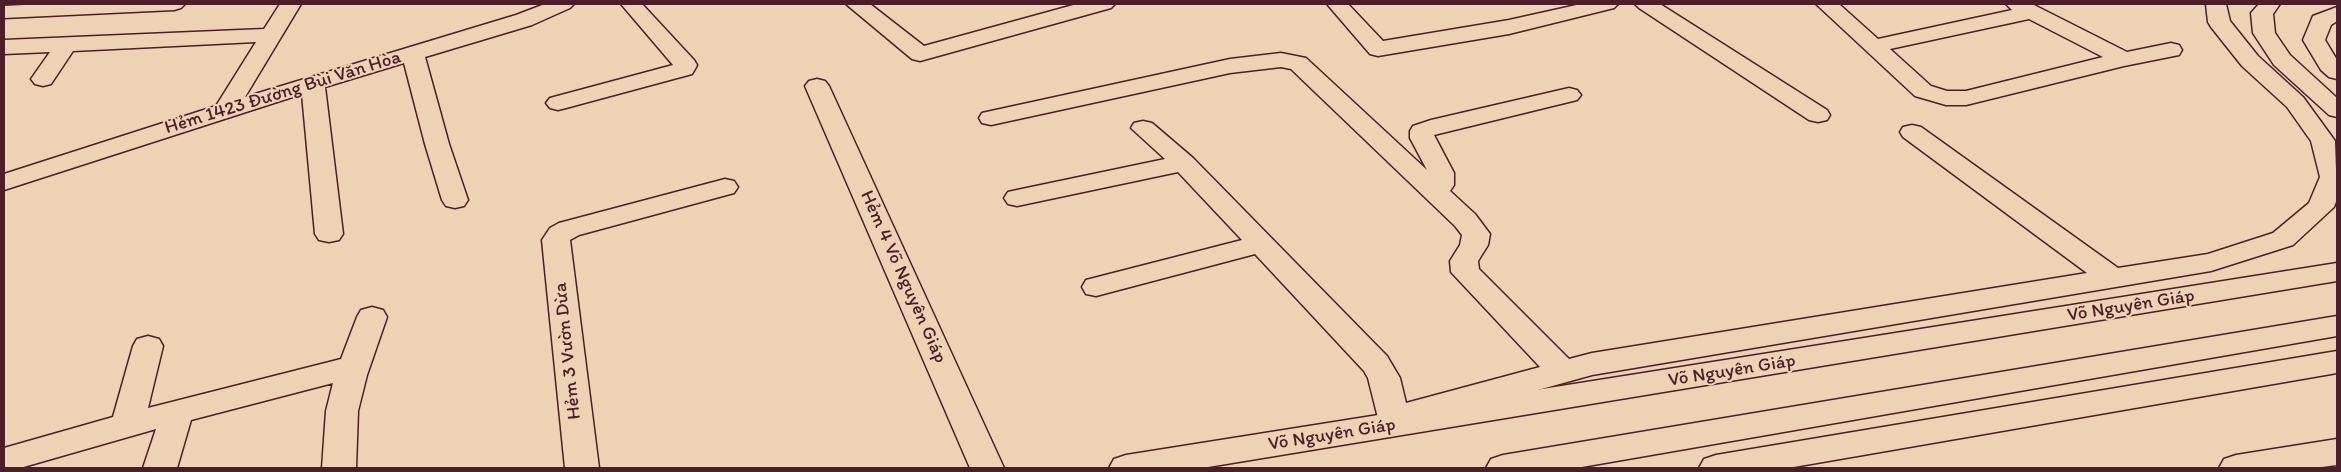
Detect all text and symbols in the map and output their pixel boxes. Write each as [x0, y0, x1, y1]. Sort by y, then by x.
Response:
street label: Hẻm 1423 Đường Bùi Văn Hòa [162, 46, 404, 140]
street label: Hẻm 4 Võ Nguyên Giáp [855, 187, 951, 367]
street label: Hẻm 3 Vườn Dừa [549, 281, 587, 421]
street label: Võ Nguyên Giáp [2066, 285, 2196, 327]
street label: Võ Nguyên Giáp [1667, 350, 1797, 392]
street label: Võ Nguyên Giáp [1267, 414, 1397, 456]

